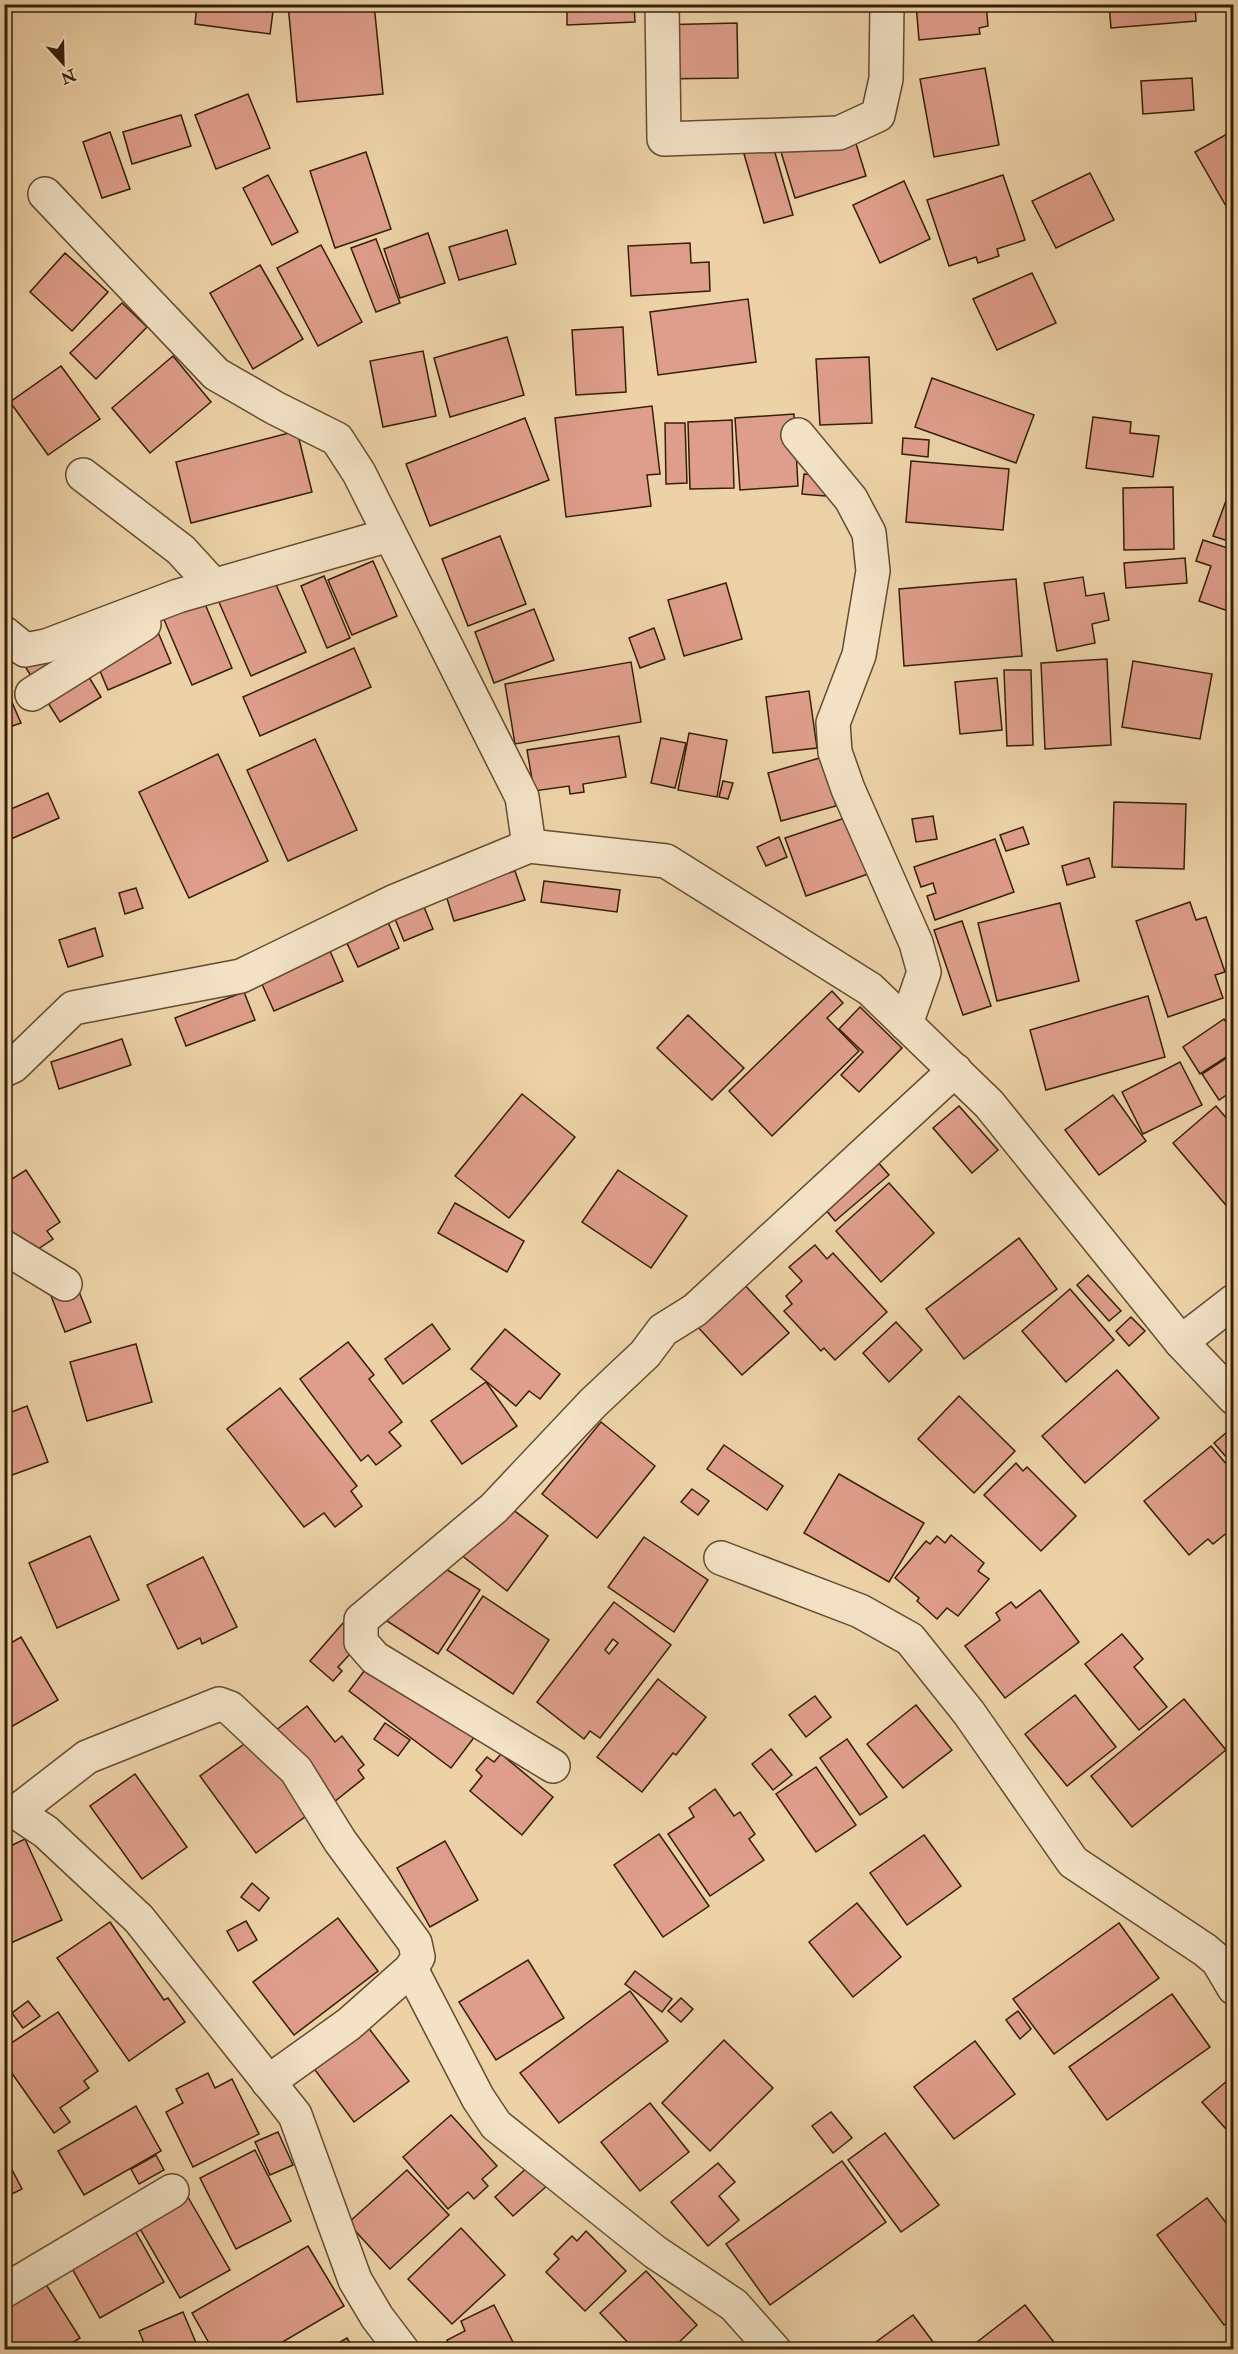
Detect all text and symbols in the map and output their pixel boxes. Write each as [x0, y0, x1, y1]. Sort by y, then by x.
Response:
north arrow [33, 33, 93, 93]
text: N [57, 64, 80, 88]

